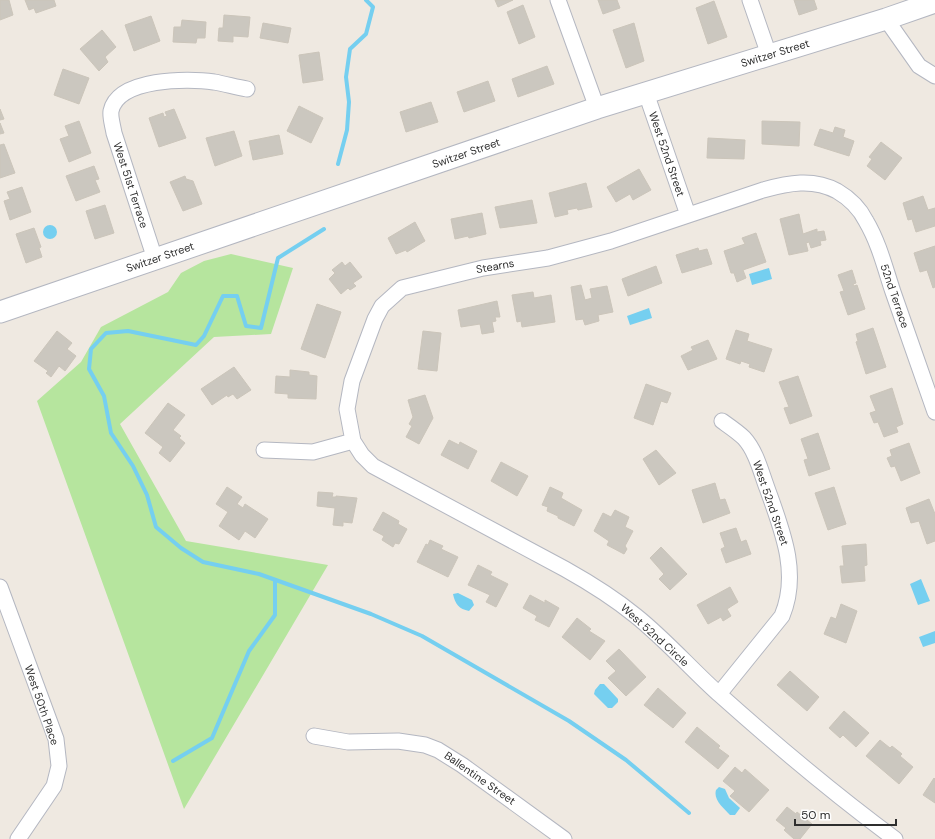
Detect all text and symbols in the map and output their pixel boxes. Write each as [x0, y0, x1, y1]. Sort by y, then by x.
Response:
street label: Switzer Street [739, 36, 811, 70]
street label: West 52nd Street [646, 110, 688, 198]
street label: Switzer Street [430, 135, 502, 171]
street label: West 51st Terrace [110, 140, 152, 230]
street label: Switzer Street [124, 239, 196, 275]
street label: Stearns [475, 256, 515, 276]
street label: 52nd Terrace [877, 262, 913, 330]
street label: West 52nd Street [750, 459, 792, 547]
street label: West 52nd Circle [618, 601, 692, 669]
street label: West 50th Place [22, 663, 62, 747]
street label: Ballentine Street [442, 748, 518, 808]
scale bar [795, 801, 896, 827]
text: 50 m [801, 807, 830, 823]

